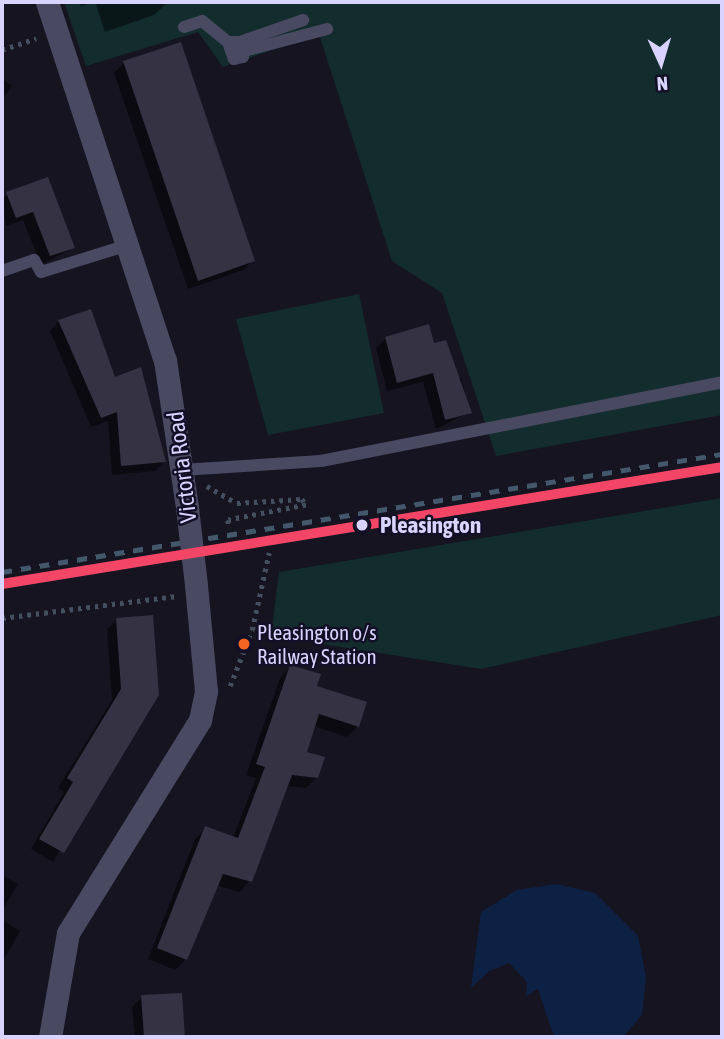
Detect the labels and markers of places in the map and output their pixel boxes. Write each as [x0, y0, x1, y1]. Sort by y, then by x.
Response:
place label: Pleasington [380, 511, 481, 539]
marker: Pleasington [351, 514, 373, 536]
place label: Pleasington o/s Railway Station [257, 619, 377, 669]
marker: Pleasington o/s Railway Station [237, 637, 251, 651]

